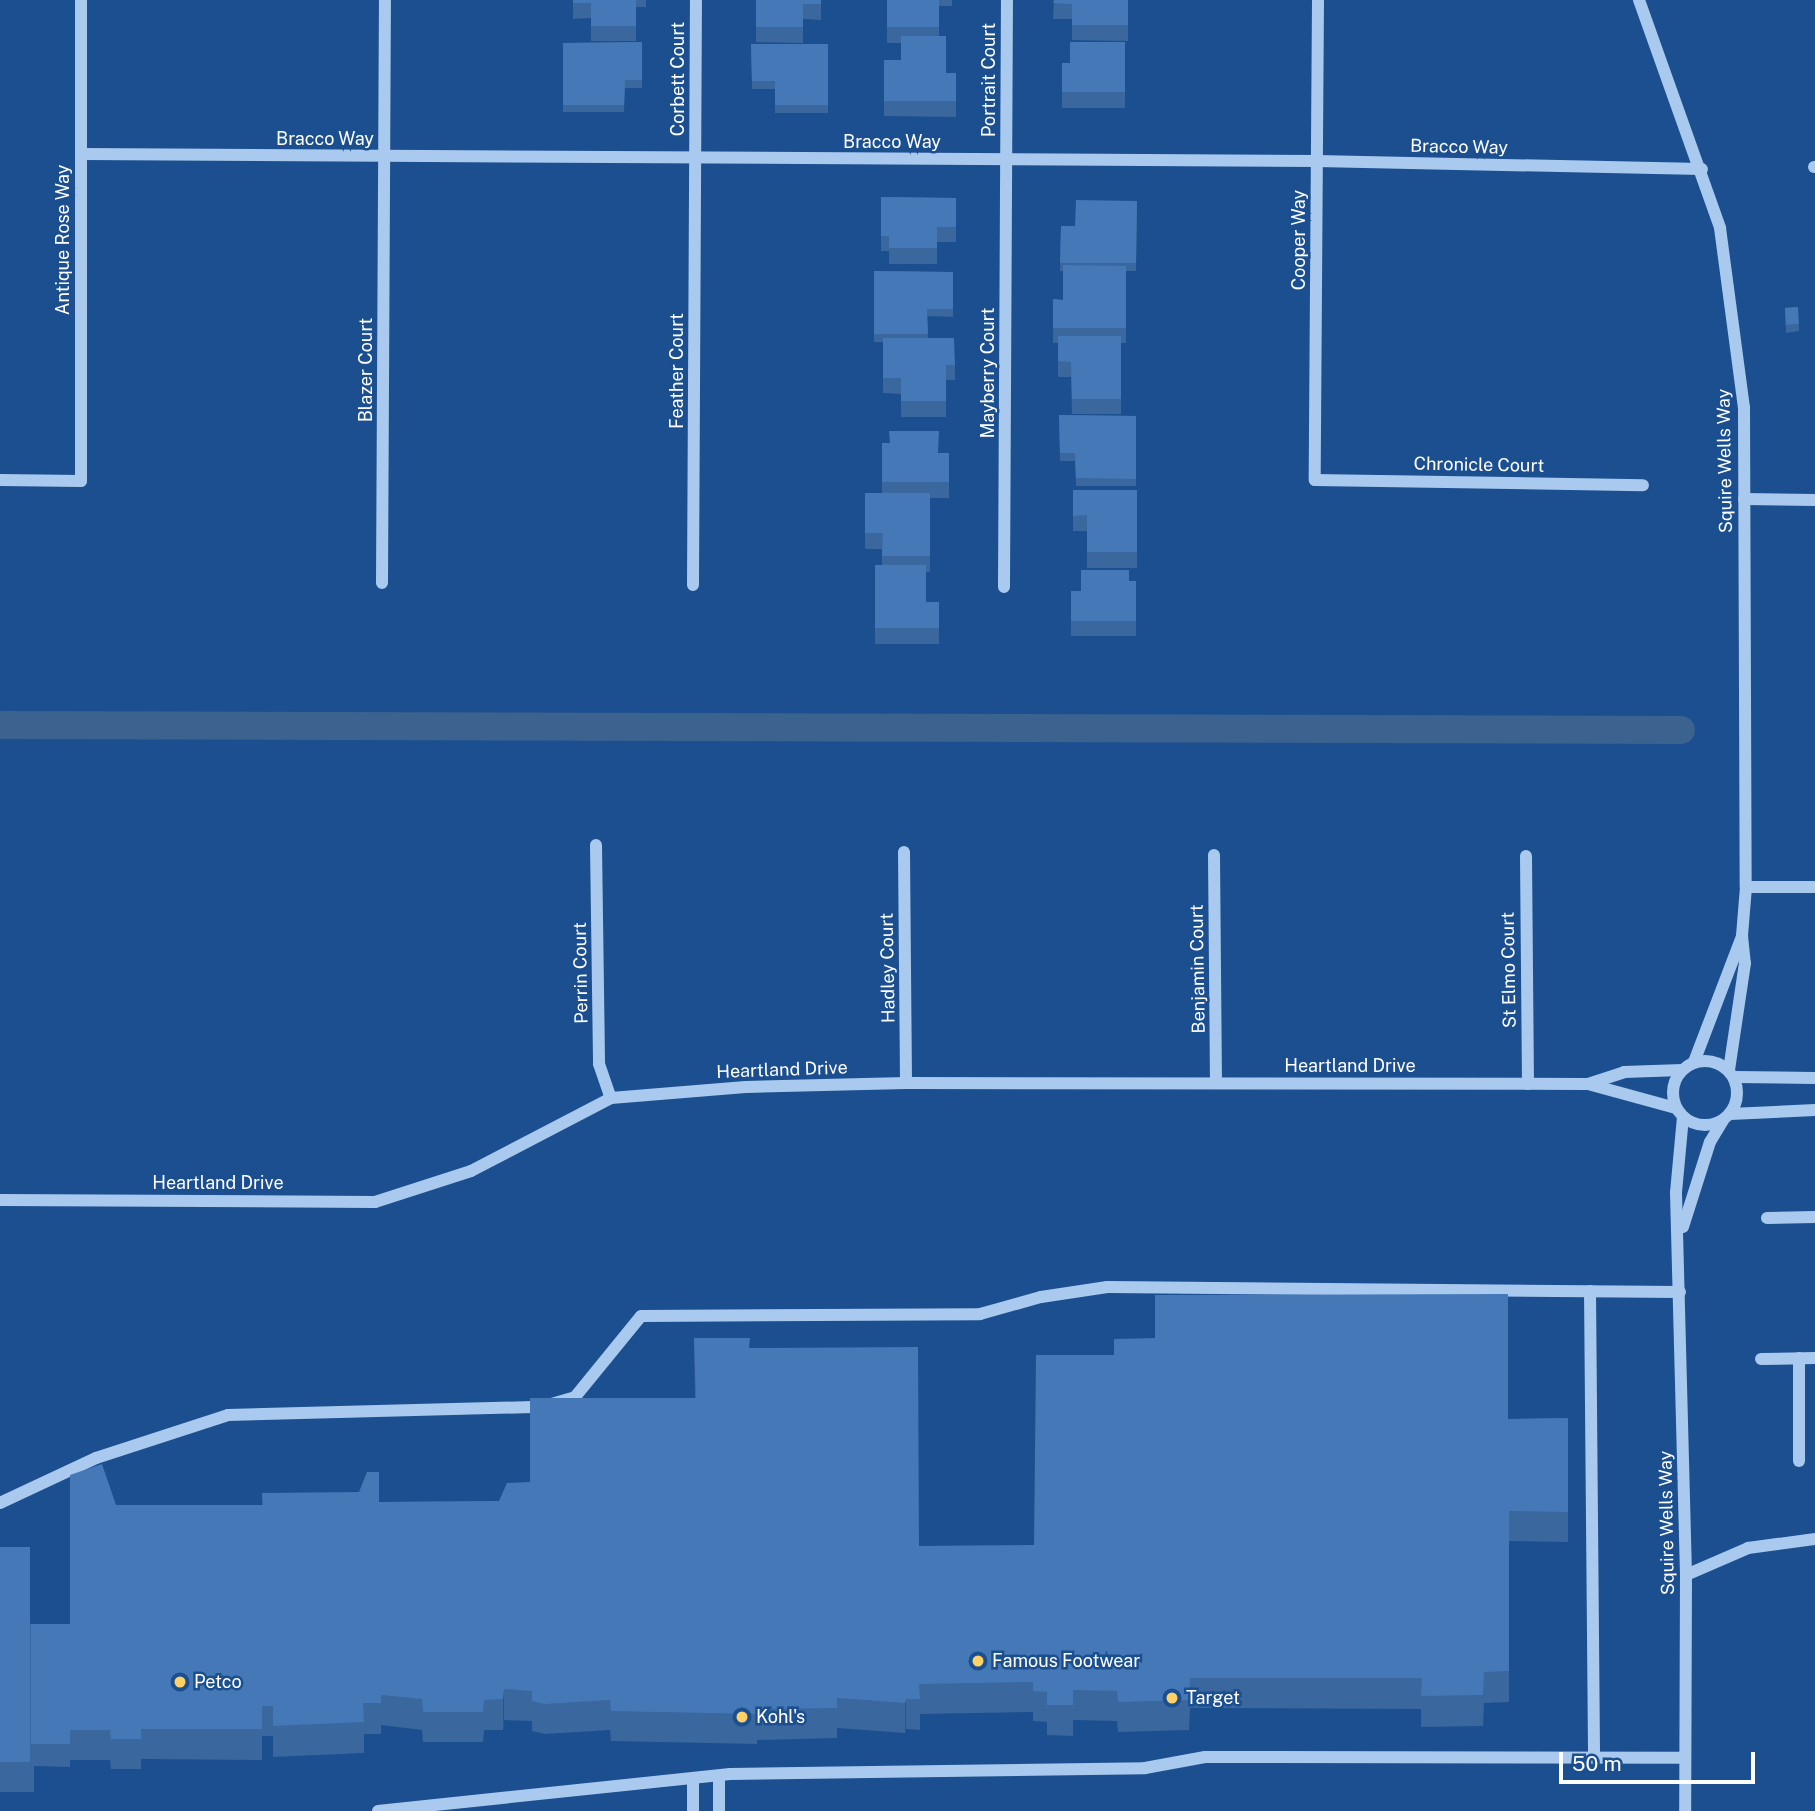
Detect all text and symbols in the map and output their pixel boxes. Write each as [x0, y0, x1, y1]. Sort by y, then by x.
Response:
street label: Corbett Court [667, 22, 689, 136]
street label: Portrait Court [978, 23, 1000, 137]
street label: Bracco Way [276, 128, 374, 150]
street label: Bracco Way [843, 131, 941, 153]
street label: Bracco Way [1410, 135, 1508, 159]
street label: Antique Rose Way [52, 164, 74, 316]
street label: Cooper Way [1288, 190, 1310, 290]
street label: Mayberry Court [977, 307, 999, 439]
street label: Feather Court [666, 313, 688, 429]
street label: Blazer Court [355, 318, 377, 422]
street label: Squire Wells Way [1713, 388, 1737, 534]
street label: Chronicle Court [1413, 453, 1545, 477]
street label: Benjamin Court [1186, 904, 1210, 1034]
street label: St Elmo Court [1497, 912, 1521, 1028]
street label: Hadley Court [876, 913, 900, 1023]
street label: Perrin Court [569, 922, 593, 1024]
street label: Heartland Drive [1284, 1055, 1416, 1077]
street label: Heartland Drive [716, 1057, 848, 1083]
street label: Heartland Drive [152, 1172, 284, 1194]
street label: Squire Wells Way [1655, 1450, 1679, 1596]
place label: Famous Footwear [992, 1650, 1140, 1672]
marker: Famous Footwear [970, 1653, 986, 1669]
place label: Petco [194, 1671, 242, 1693]
marker: Petco [172, 1674, 188, 1690]
place label: Target [1186, 1687, 1240, 1709]
marker: Target [1164, 1690, 1180, 1706]
place label: Kohl's [756, 1706, 805, 1728]
marker: Kohl's [734, 1709, 750, 1725]
scale bar [1563, 1738, 1759, 1782]
text: 50 m [1572, 1751, 1622, 1776]

